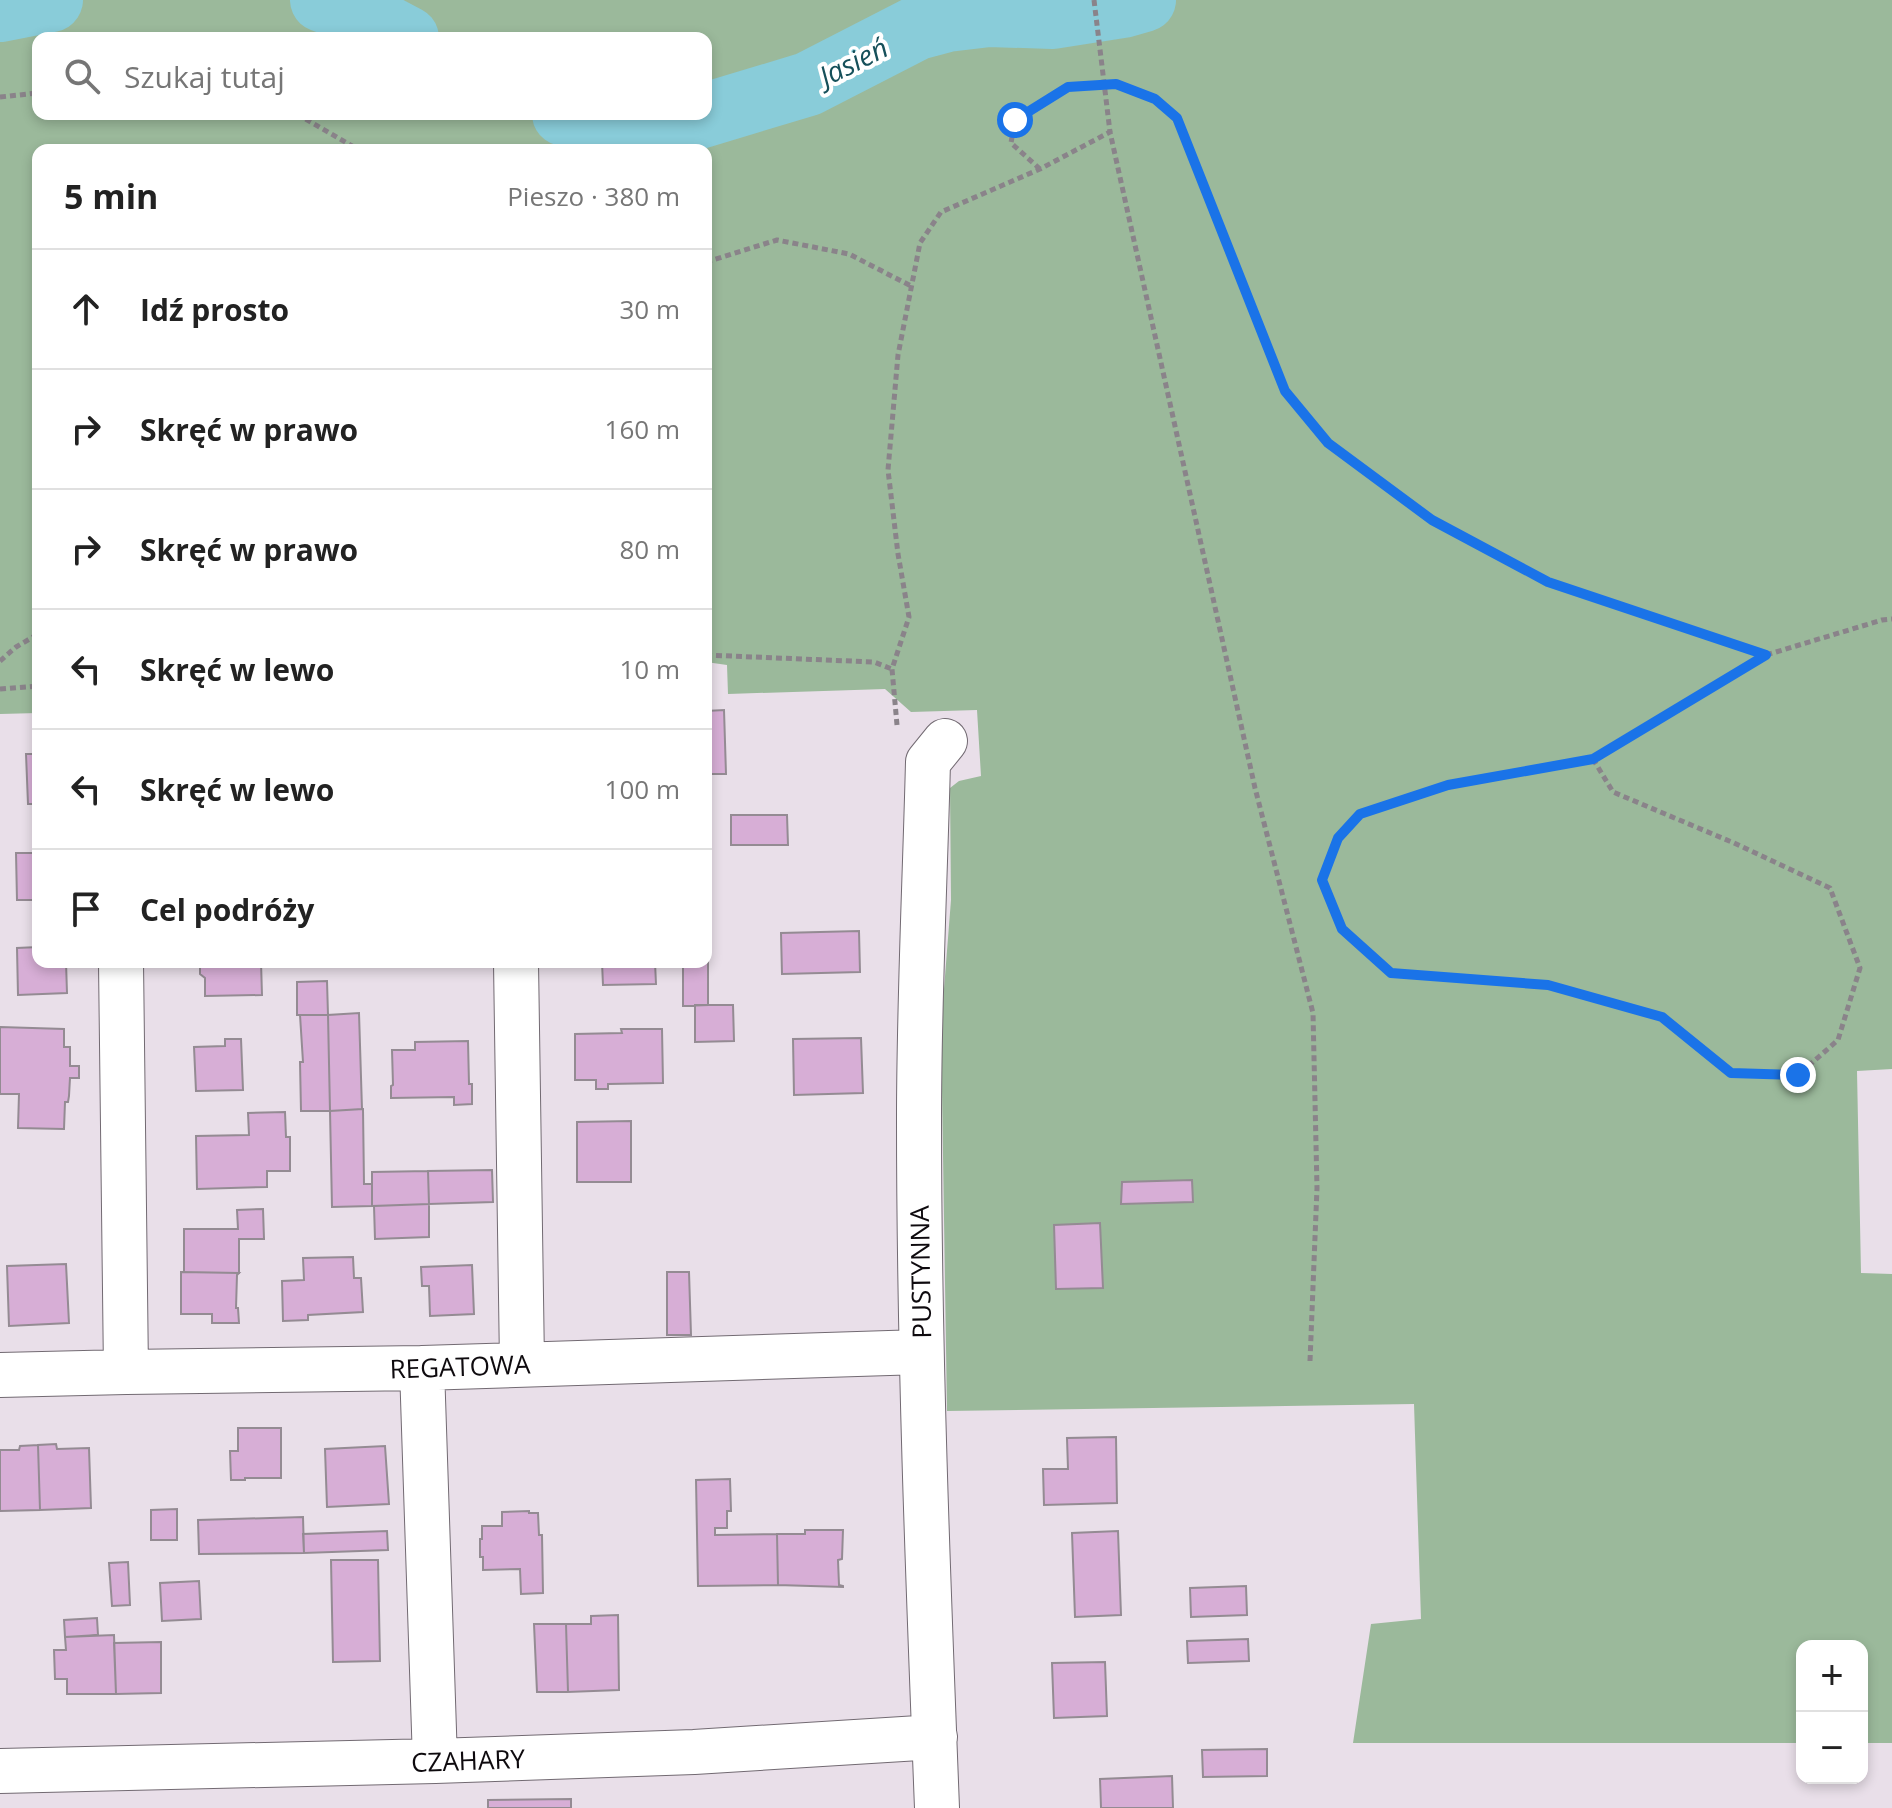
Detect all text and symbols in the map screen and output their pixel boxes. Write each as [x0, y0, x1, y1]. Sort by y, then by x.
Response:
water label: Jasień [808, 28, 894, 97]
search box [32, 32, 712, 120]
icon: search [60, 54, 104, 98]
text: Szukaj tutaj [124, 56, 285, 97]
route start [997, 102, 1033, 138]
text: 5 min [64, 173, 158, 219]
text: Pieszo · 380 m [507, 178, 680, 214]
icon: ahead [64, 287, 108, 331]
text: Idź prosto [140, 289, 289, 330]
text: 30 m [619, 291, 680, 327]
icon: right [64, 407, 108, 451]
text: Skręć w prawo [140, 409, 358, 450]
text: 160 m [605, 411, 680, 447]
icon: right [64, 527, 108, 571]
text: Skręć w prawo [140, 529, 358, 570]
text: 80 m [619, 531, 680, 567]
icon: left [64, 647, 108, 691]
text: Skręć w lewo [140, 649, 334, 690]
text: 10 m [619, 651, 680, 687]
icon: left [64, 767, 108, 811]
text: Skręć w lewo [140, 769, 334, 810]
text: 100 m [605, 771, 680, 807]
icon: arrive [64, 887, 108, 931]
text: Cel podróży [140, 889, 314, 930]
route end [1780, 1057, 1816, 1093]
street label: PUSTYNNA [901, 1204, 939, 1339]
street label: REGATOWA [389, 1346, 532, 1386]
map controls [1796, 1640, 1868, 1784]
button: + [1796, 1640, 1868, 1712]
button: − [1796, 1712, 1868, 1784]
street label: CZAHARY [410, 1740, 526, 1780]

